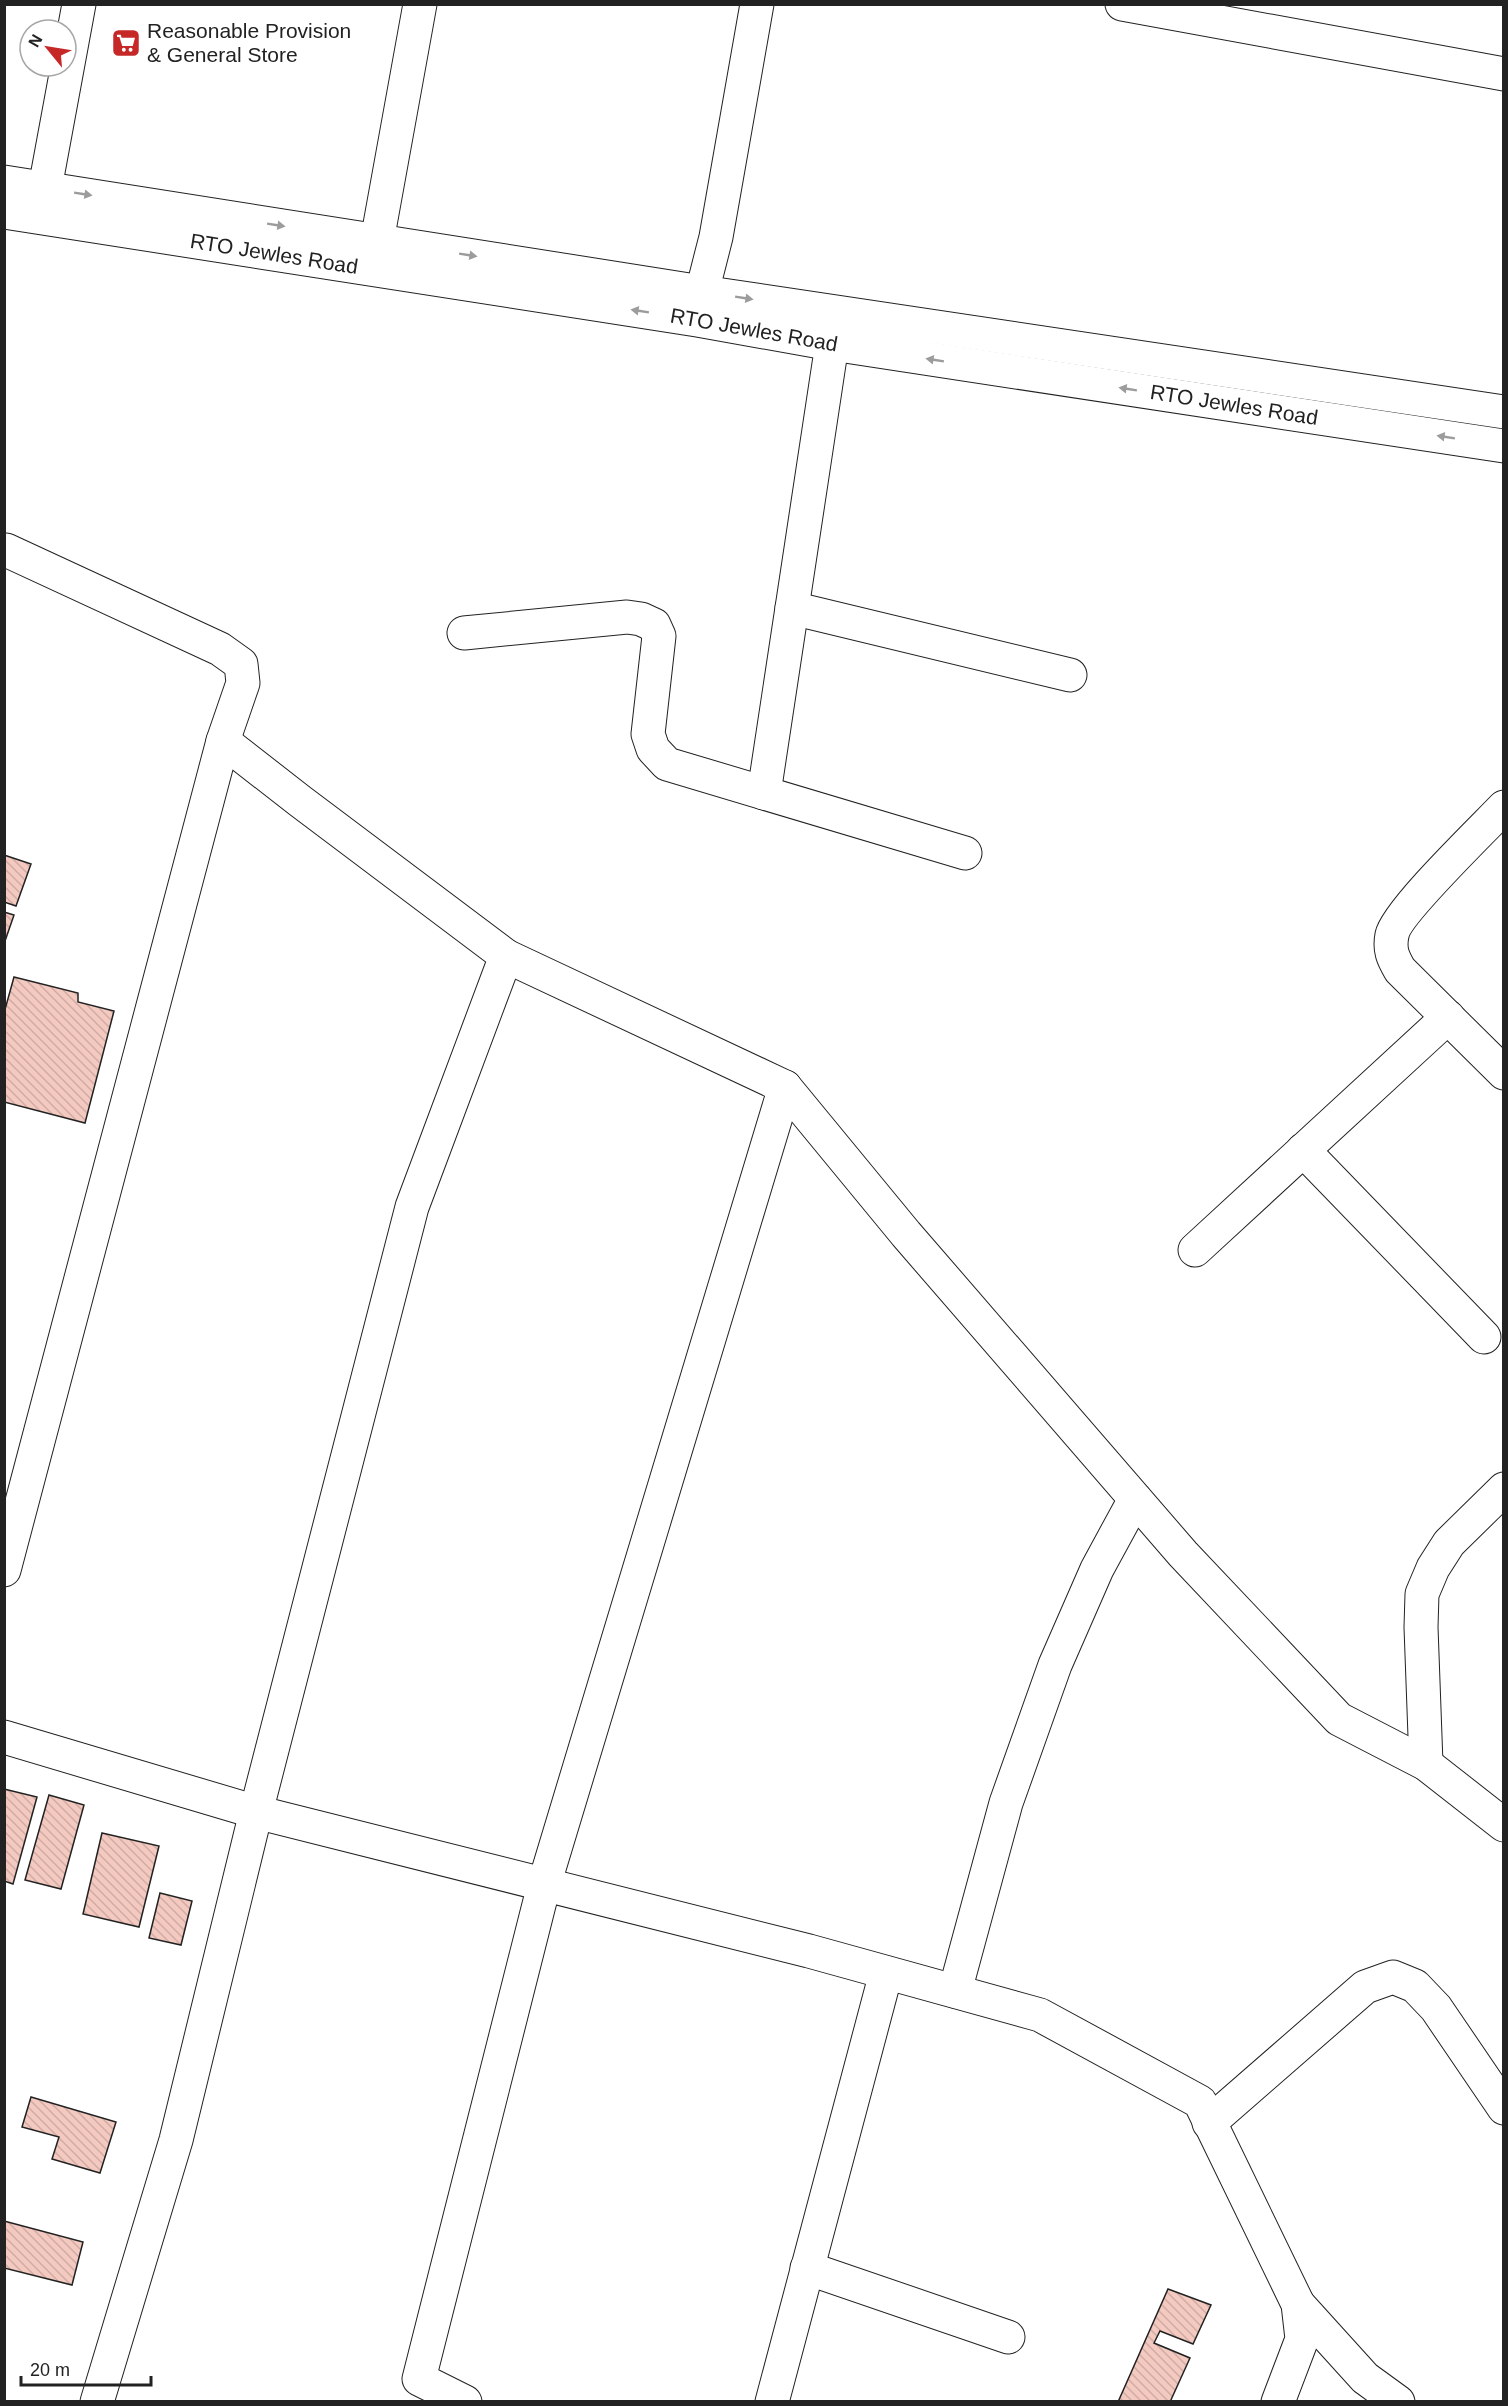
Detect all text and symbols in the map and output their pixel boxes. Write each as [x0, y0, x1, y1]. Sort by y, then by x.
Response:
north arrow [18, 18, 78, 78]
place label: Reasonable Provision & General Store [147, 19, 351, 66]
supermarket icon: Reasonable Provision & General Store [110, 27, 142, 59]
text: N [25, 31, 46, 50]
one-way arrow [74, 190, 93, 199]
one-way arrow [266, 220, 285, 229]
street label: RTO Jewles Road [189, 229, 360, 278]
one-way arrow [459, 251, 478, 260]
one-way arrow [735, 294, 754, 303]
street label: RTO Jewles Road [669, 303, 840, 356]
one-way arrow [630, 306, 649, 315]
one-way arrow [926, 355, 945, 364]
street label: RTO Jewles Road [1149, 380, 1320, 429]
one-way arrow [1119, 384, 1138, 393]
one-way arrow [1436, 432, 1455, 441]
scale bar [21, 2349, 152, 2387]
text: 20 m [30, 2360, 70, 2380]

